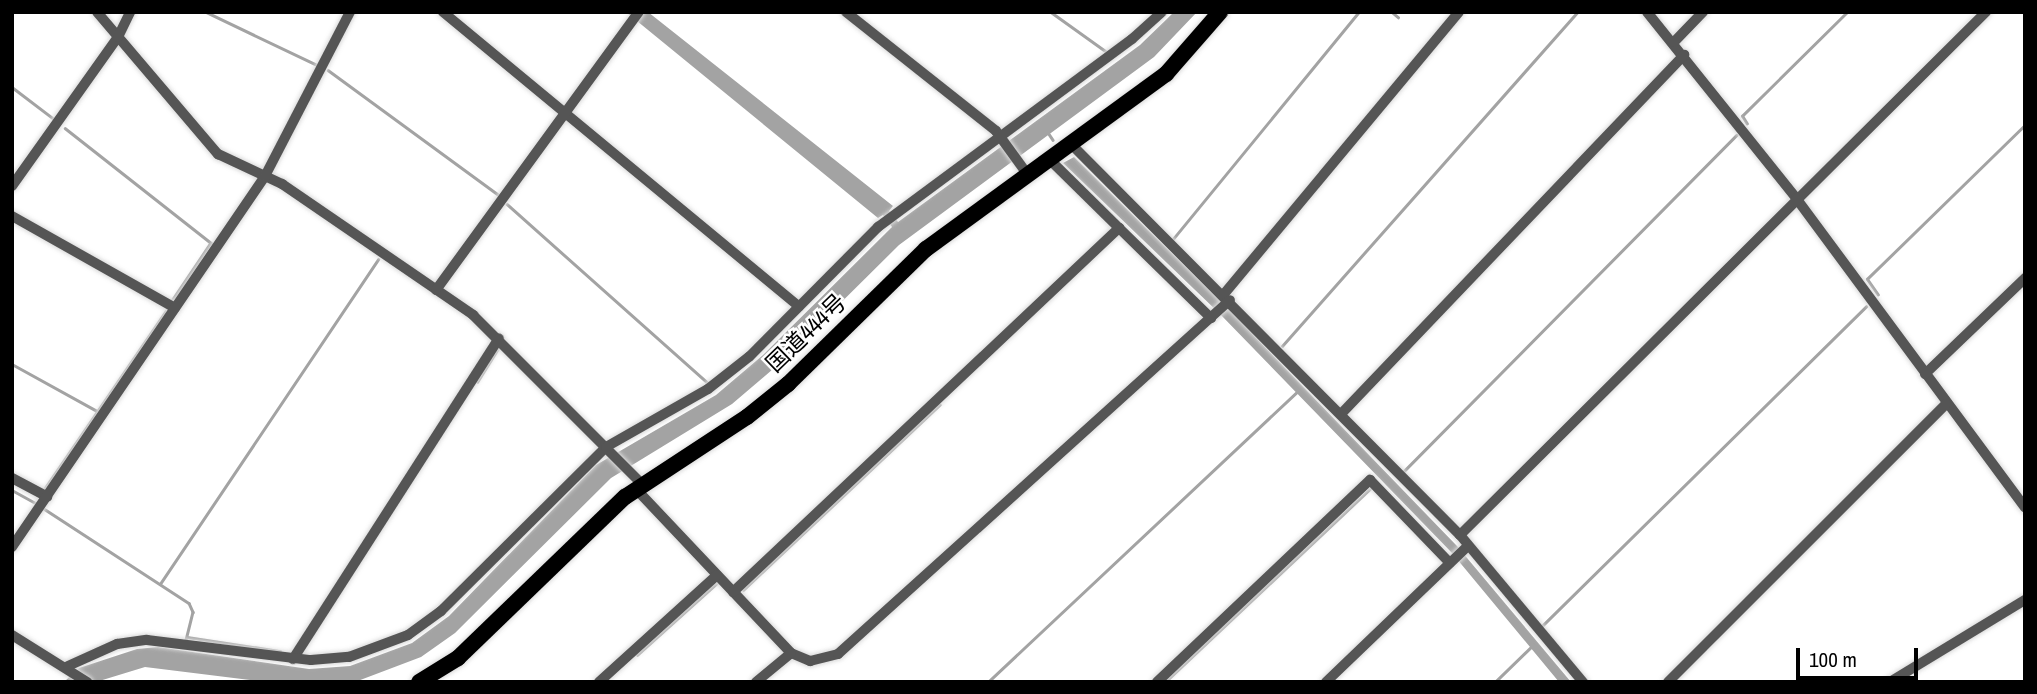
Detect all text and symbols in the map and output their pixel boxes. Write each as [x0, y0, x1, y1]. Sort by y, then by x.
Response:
street label: 国道444号 [760, 288, 852, 378]
scale bar [1799, 634, 1922, 678]
text: 100 m [1809, 645, 1857, 674]

